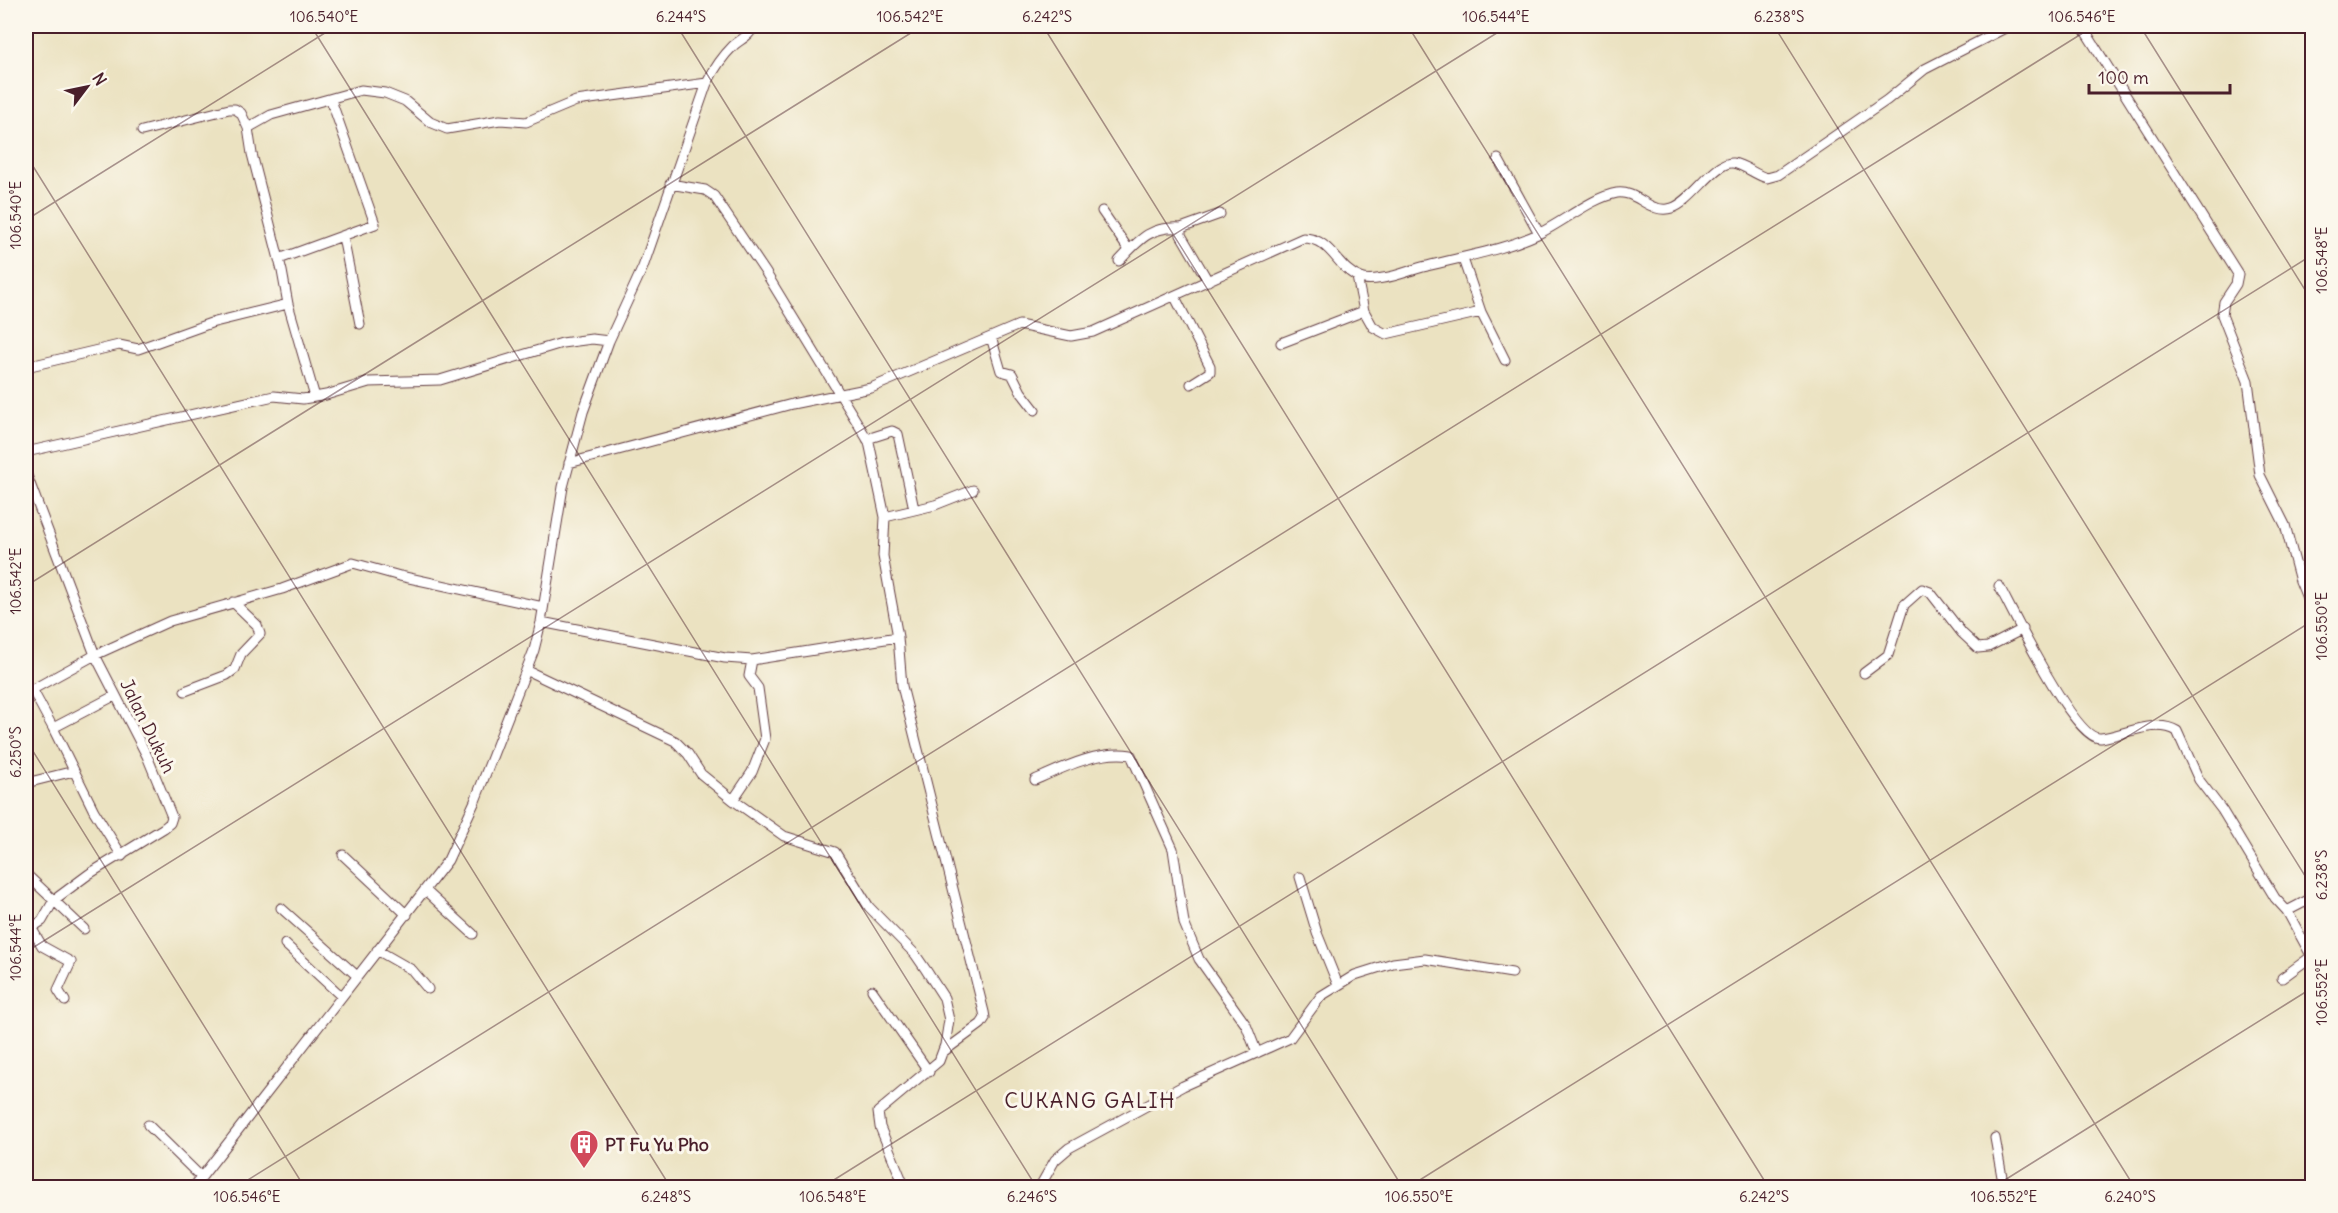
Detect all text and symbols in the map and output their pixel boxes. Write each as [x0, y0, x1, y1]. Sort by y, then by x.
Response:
text: 106.540°E [290, 7, 358, 26]
text: 6.244°S [656, 7, 706, 26]
text: 106.542°E [877, 7, 944, 26]
text: 6.242°S [1022, 7, 1072, 26]
text: 106.544°E [1462, 7, 1530, 26]
text: 6.238°S [1754, 7, 1804, 26]
text: 106.546°E [2048, 7, 2116, 26]
north arrow [57, 57, 117, 117]
scale bar [2089, 57, 2230, 95]
text: 100 m [2098, 66, 2149, 89]
text: N [88, 69, 111, 89]
text: 106.540°E [6, 181, 25, 249]
text: 106.548°E [2312, 226, 2331, 294]
text: 106.542°E [6, 547, 25, 614]
text: 106.550°E [2312, 592, 2331, 660]
street label: Jalan Dukuh [115, 675, 181, 777]
text: 6.250°S [6, 726, 25, 778]
text: 6.238°S [2312, 850, 2331, 900]
text: 106.544°E [6, 913, 25, 981]
text: 106.552°E [2312, 958, 2331, 1025]
district label: CUKANG GALIH [1004, 1087, 1176, 1114]
building icon: PT Fu Yu Pho [568, 1128, 600, 1170]
place label: PT Fu Yu Pho [605, 1133, 709, 1156]
text: 106.546°E [213, 1187, 281, 1206]
text: 6.248°S [641, 1187, 691, 1206]
text: 106.548°E [799, 1187, 867, 1206]
text: 6.246°S [1007, 1187, 1057, 1206]
text: 106.550°E [1385, 1187, 1453, 1206]
text: 6.242°S [1739, 1187, 1789, 1206]
text: 106.552°E [1971, 1187, 2038, 1206]
text: 6.240°S [2104, 1187, 2156, 1206]

